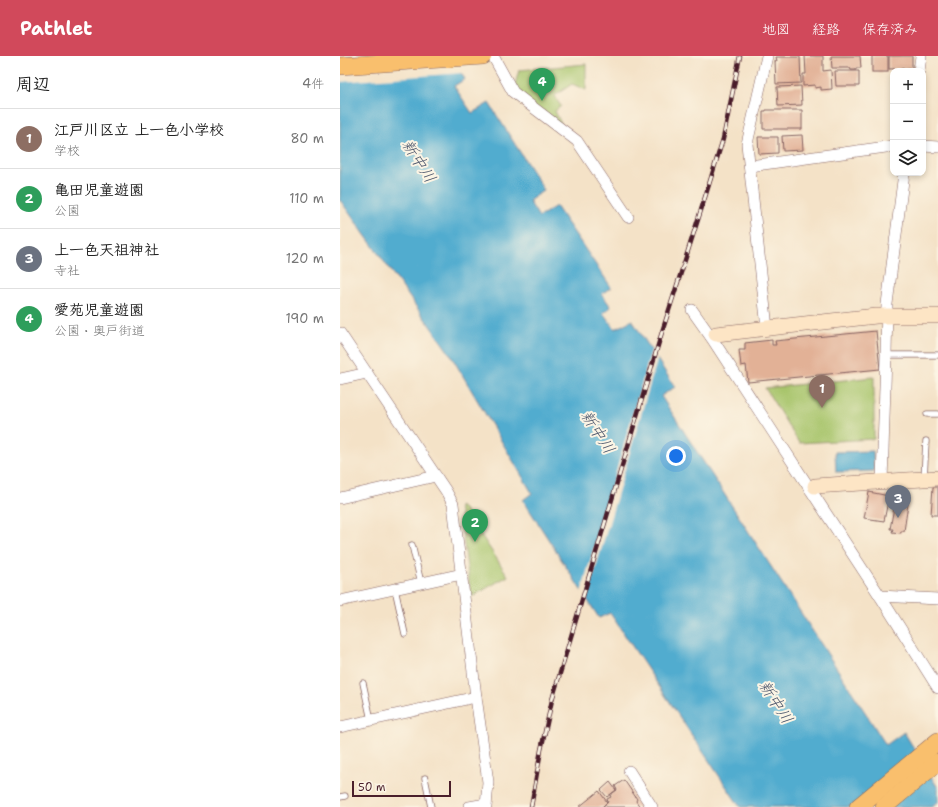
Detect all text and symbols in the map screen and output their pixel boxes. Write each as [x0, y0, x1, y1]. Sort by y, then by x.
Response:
text: Pathlet [20, 16, 92, 41]
text: 地図 [762, 20, 790, 38]
text: 経路 [812, 20, 840, 38]
text: 保存済み [862, 20, 918, 38]
pin: 4 [529, 68, 555, 101]
map controls [890, 68, 926, 176]
button: + [890, 68, 926, 104]
text: 周辺 [16, 73, 50, 95]
text: 4件 [302, 75, 324, 92]
button: − [890, 104, 926, 140]
text: 江戸川区立 上一色小学校 [54, 120, 224, 140]
text: 1 [26, 130, 32, 147]
text: 80 m [290, 130, 324, 147]
water label: 新中川 [397, 135, 441, 187]
button: layers [890, 140, 926, 176]
text: 学校 [54, 142, 80, 159]
text: 亀田児童遊園 [54, 180, 144, 200]
text: 2 [24, 190, 34, 207]
text: 110 m [289, 190, 324, 207]
text: 公園 [54, 202, 80, 219]
text: 上一色天祖神社 [54, 240, 159, 260]
text: 3 [24, 250, 34, 267]
text: 120 m [286, 250, 324, 267]
text: 寺社 [54, 262, 80, 279]
text: 愛苑児童遊園 [54, 300, 144, 320]
text: 4 [24, 310, 34, 327]
text: 190 m [285, 310, 324, 327]
text: 公園 · 奥戸街道 [54, 322, 145, 339]
pin: 1 [809, 375, 835, 408]
water label: 新中川 [576, 406, 620, 458]
your location [666, 446, 686, 466]
pin: 3 [885, 485, 911, 518]
pin: 2 [462, 509, 488, 542]
water label: 新中川 [754, 676, 798, 728]
scale bar [352, 779, 451, 798]
text: 50 m [358, 780, 386, 795]

